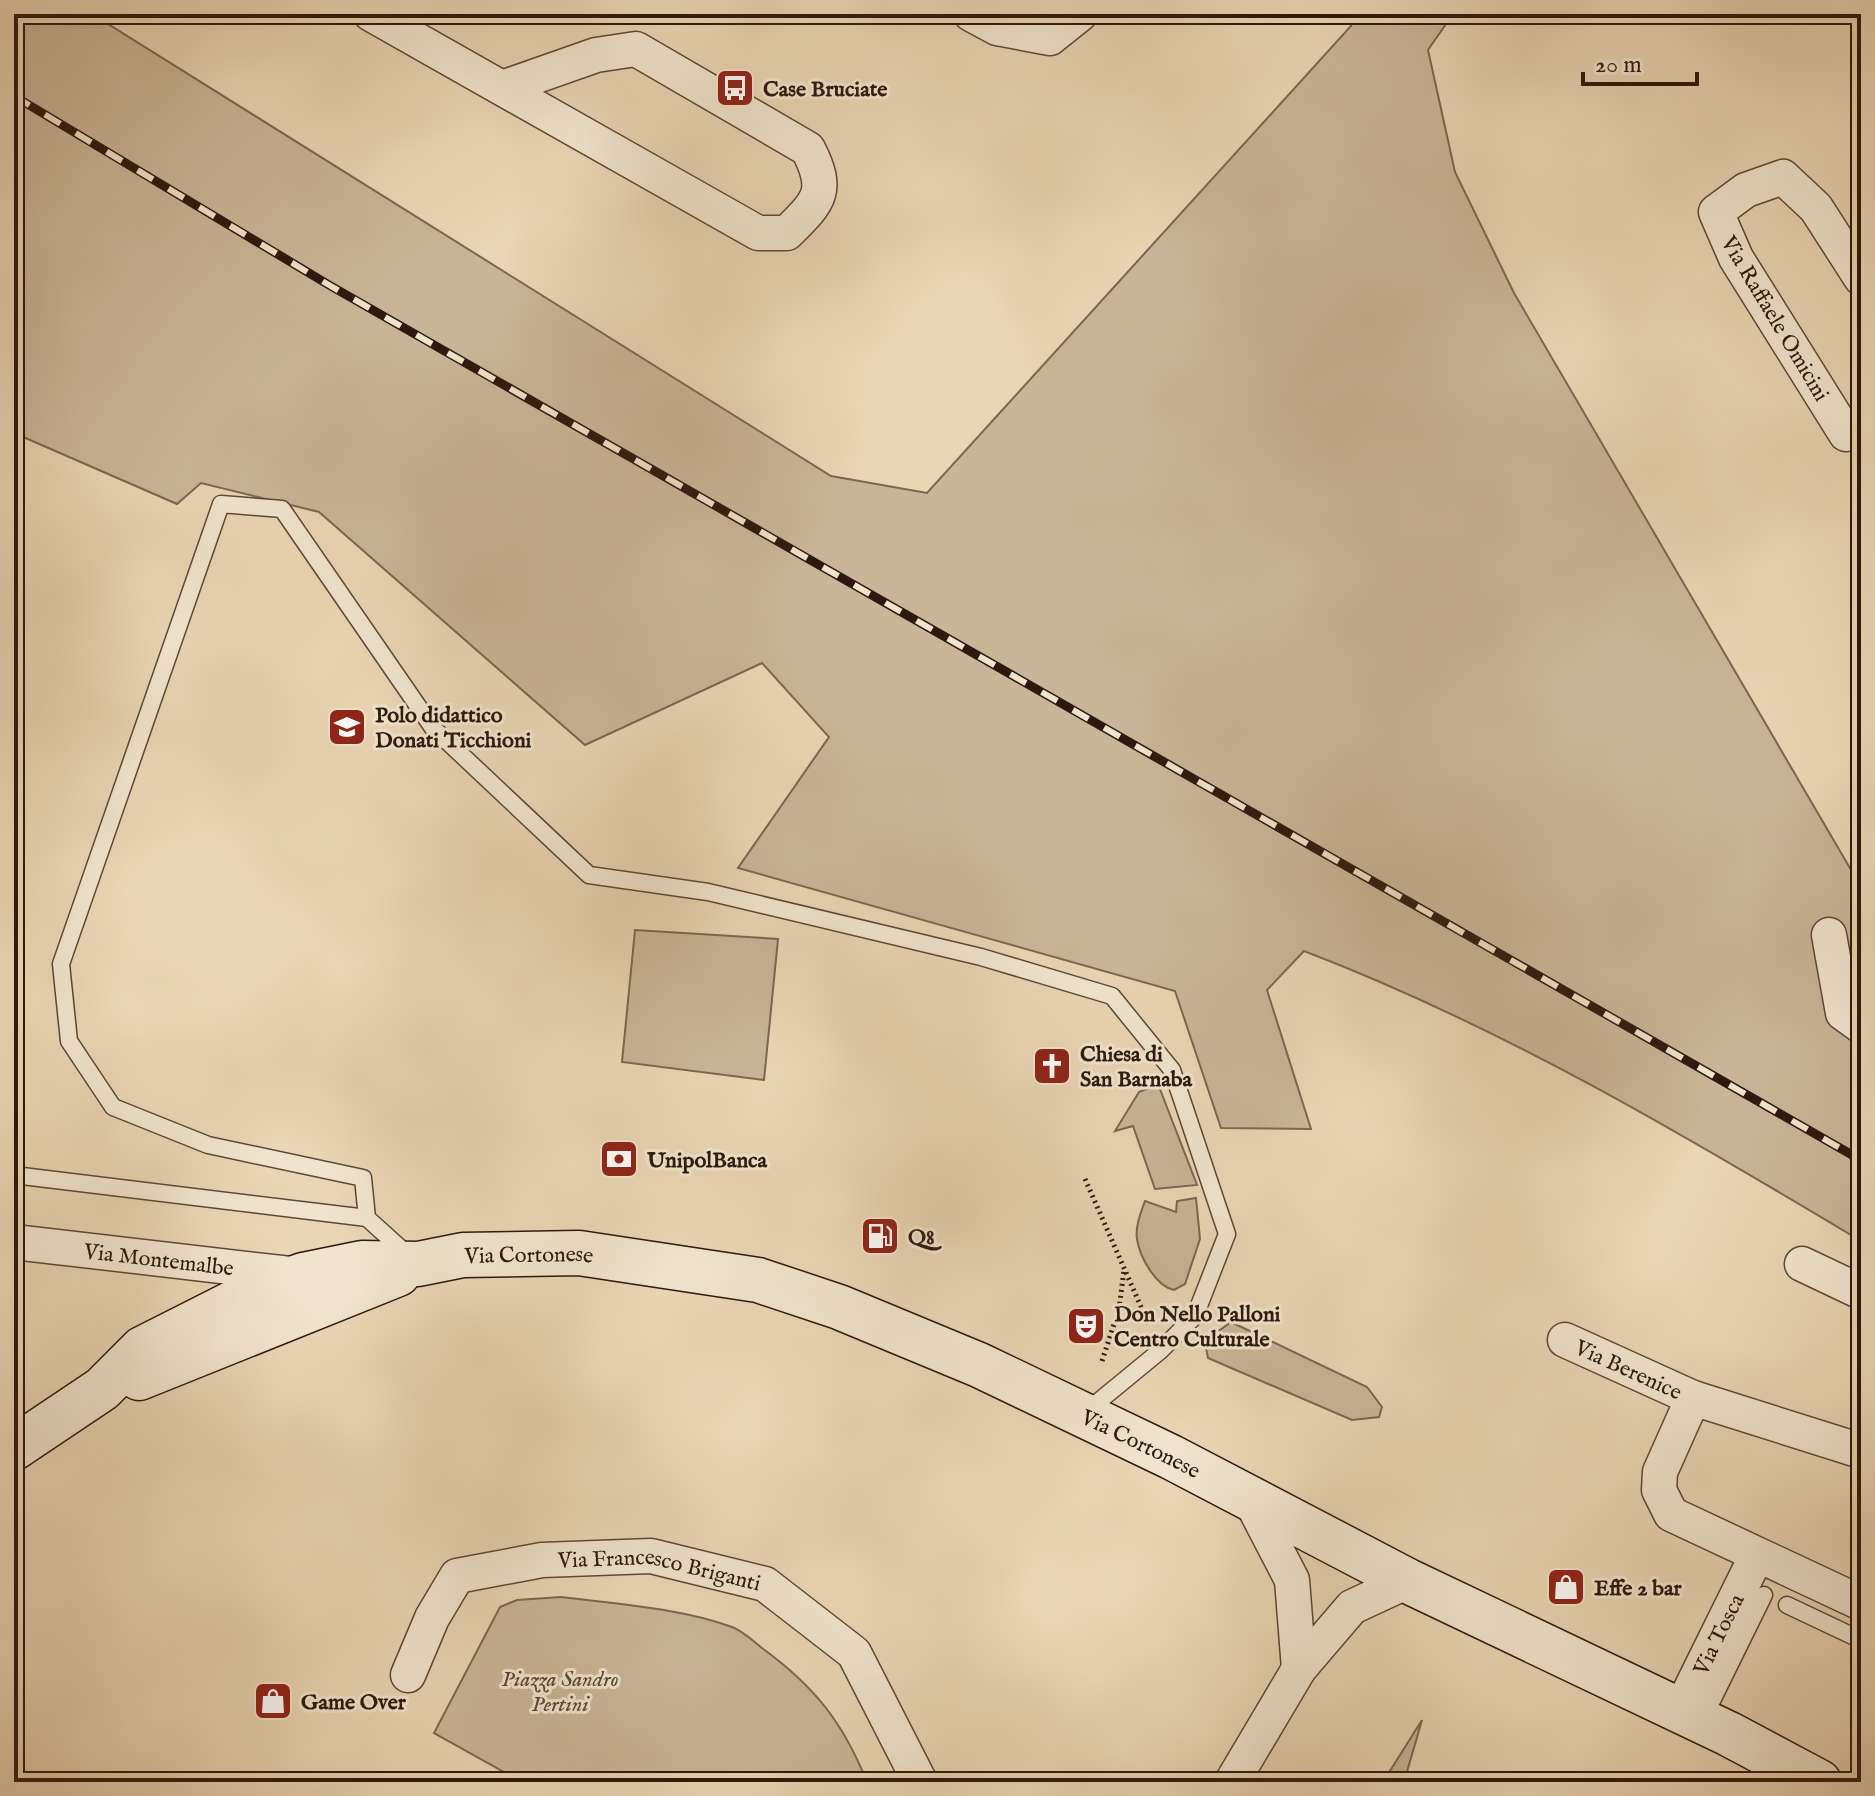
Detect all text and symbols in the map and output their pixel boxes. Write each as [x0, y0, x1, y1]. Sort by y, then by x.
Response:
scale bar [1583, 36, 1697, 86]
text: 20 m [1595, 50, 1642, 81]
bus stop icon: Case Bruciate [714, 67, 756, 109]
place label: Case Bruciate [763, 76, 887, 104]
street label: Via Raffaele Omicini [1713, 230, 1835, 407]
place label: Polo didattico Donati Ticchioni [375, 702, 532, 755]
school or university icon: Polo didattico Donati Ticchioni [326, 706, 368, 748]
place label: Chiesa di San Barnaba [1080, 1041, 1192, 1094]
church icon: Chiesa di San Barnaba [1031, 1045, 1073, 1087]
bank icon: UnipolBanca [598, 1138, 640, 1180]
place label: UnipolBanca [646, 1147, 768, 1175]
fuel station icon: Q8 [859, 1215, 901, 1257]
place label: Q8 [908, 1224, 942, 1252]
street label: Via Montemalbe [81, 1238, 235, 1283]
street label: Via Cortonese [463, 1241, 595, 1271]
place label: Don Nello Palloni Centro Culturale [1114, 1301, 1281, 1354]
theatre icon: Don Nello Palloni Centro Culturale [1065, 1305, 1107, 1347]
street label: Via Berenice [1569, 1334, 1686, 1407]
street label: Via Cortonese [1075, 1404, 1205, 1486]
street label: Via Francesco Briganti [556, 1544, 763, 1598]
shop icon: Effe 2 bar [1545, 1566, 1587, 1608]
place label: Effe 2 bar [1594, 1575, 1683, 1603]
street label: Via Tosca [1687, 1589, 1752, 1681]
park label: Piazza Sandro Pertini [501, 1666, 619, 1719]
shop icon: Game Over [252, 1680, 294, 1722]
place label: Game Over [301, 1689, 407, 1717]

